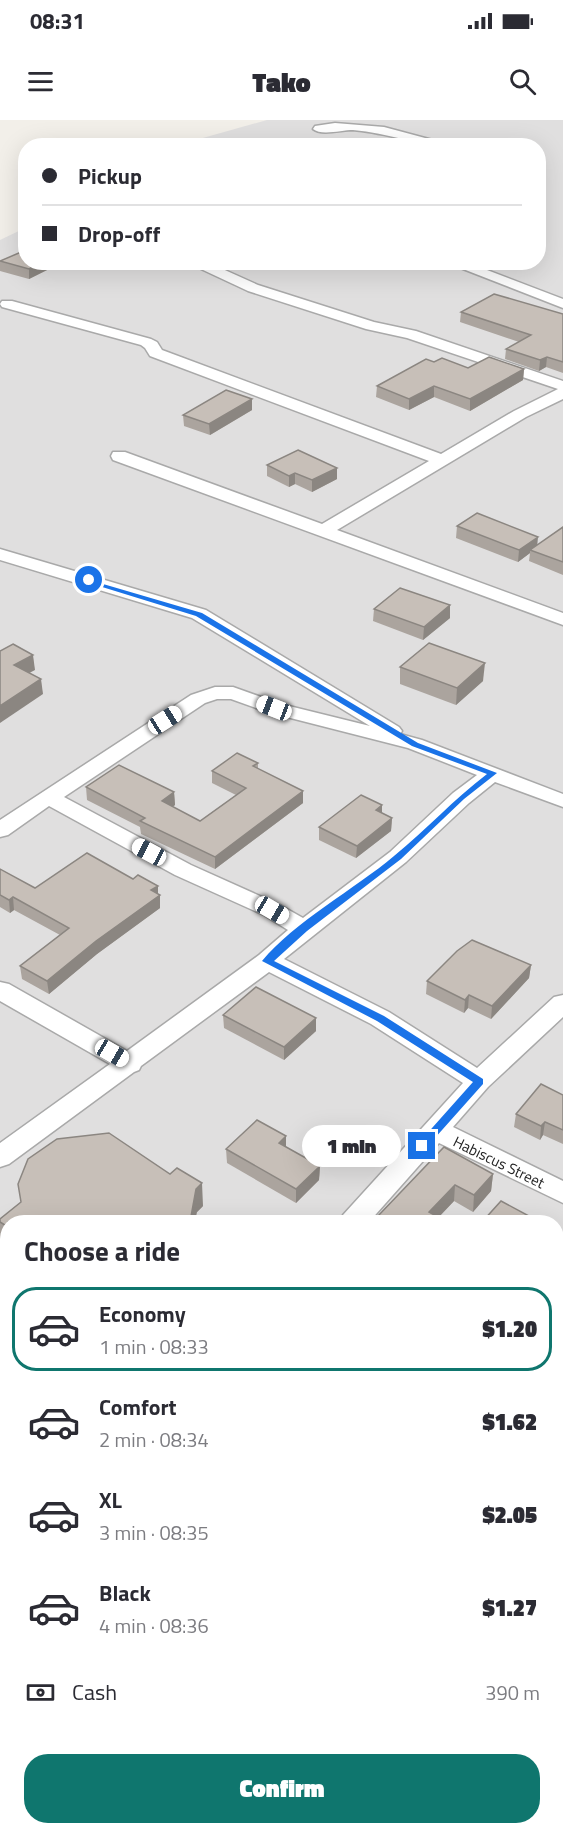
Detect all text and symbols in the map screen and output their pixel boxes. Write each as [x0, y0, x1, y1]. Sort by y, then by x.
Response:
text: 08:31 [30, 4, 85, 38]
text: Tako [252, 61, 311, 102]
icon: menu [24, 65, 57, 98]
icon: search [506, 65, 539, 98]
text: Pickup [78, 159, 142, 193]
text: Drop-off [78, 217, 160, 251]
route start [75, 566, 102, 593]
car [254, 693, 294, 723]
car [145, 703, 185, 737]
car [129, 836, 169, 868]
car [252, 893, 292, 927]
car [92, 1036, 132, 1070]
callout: 1 min [302, 1125, 401, 1167]
text: 1 min [327, 1130, 376, 1161]
street label: Habiscus Street [449, 1130, 549, 1194]
route end [408, 1132, 435, 1159]
text: Choose a ride [24, 1230, 180, 1271]
text: Economy [99, 1297, 186, 1331]
icon: car [27, 1302, 81, 1356]
text: $1.20 [482, 1312, 537, 1346]
text: 1 min · 08:33 [99, 1331, 209, 1362]
text: Comfort [99, 1390, 177, 1424]
icon: car [27, 1395, 81, 1449]
text: $1.62 [482, 1405, 537, 1439]
text: 2 min · 08:34 [99, 1424, 209, 1455]
text: XL [99, 1483, 122, 1517]
icon: car [27, 1488, 81, 1542]
text: $2.05 [482, 1498, 537, 1532]
text: 3 min · 08:35 [99, 1517, 209, 1548]
text: Black [99, 1576, 151, 1610]
icon: car [27, 1581, 81, 1635]
text: $1.27 [482, 1591, 537, 1625]
text: 4 min · 08:36 [99, 1610, 209, 1641]
text: Cash [72, 1675, 117, 1709]
icon: cash [24, 1676, 57, 1709]
text: 390 m [485, 1677, 540, 1708]
button: Confirm [24, 1754, 540, 1823]

